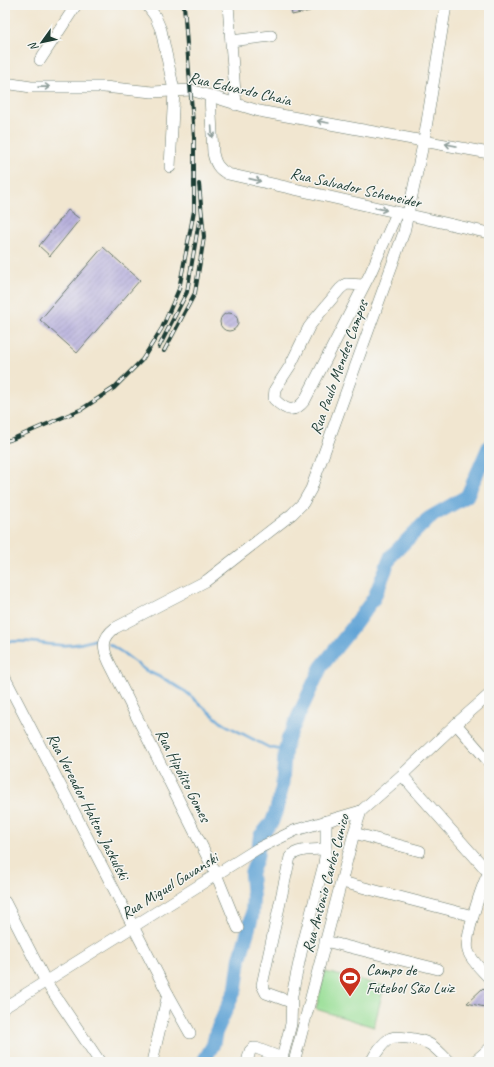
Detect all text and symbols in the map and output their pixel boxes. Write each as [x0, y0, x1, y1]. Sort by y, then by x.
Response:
north arrow [22, 22, 62, 62]
text: N [25, 39, 41, 54]
street label: Rua Eduardo Chaia [187, 67, 294, 111]
one-way arrow [37, 83, 50, 90]
one-way arrow [317, 118, 330, 126]
one-way arrow [208, 125, 216, 138]
one-way arrow [445, 141, 458, 149]
street label: Rua Salvador Scheneider [288, 163, 424, 213]
one-way arrow [248, 176, 261, 184]
one-way arrow [374, 205, 387, 213]
street label: Rua Paulo Mendes Campos [305, 296, 373, 437]
street label: Rua Hipólito Gomes [151, 726, 216, 827]
street label: Rua Vereador Halton Jaskulski [42, 730, 135, 885]
street label: Rua Antonio Carlos Cunico [298, 811, 354, 955]
street label: Rua Miguel Gavanski [117, 847, 223, 924]
place label: Campo de Futebol São Luiz [366, 960, 456, 998]
sports icon: Campo de Futebol São Luiz [337, 965, 363, 998]

